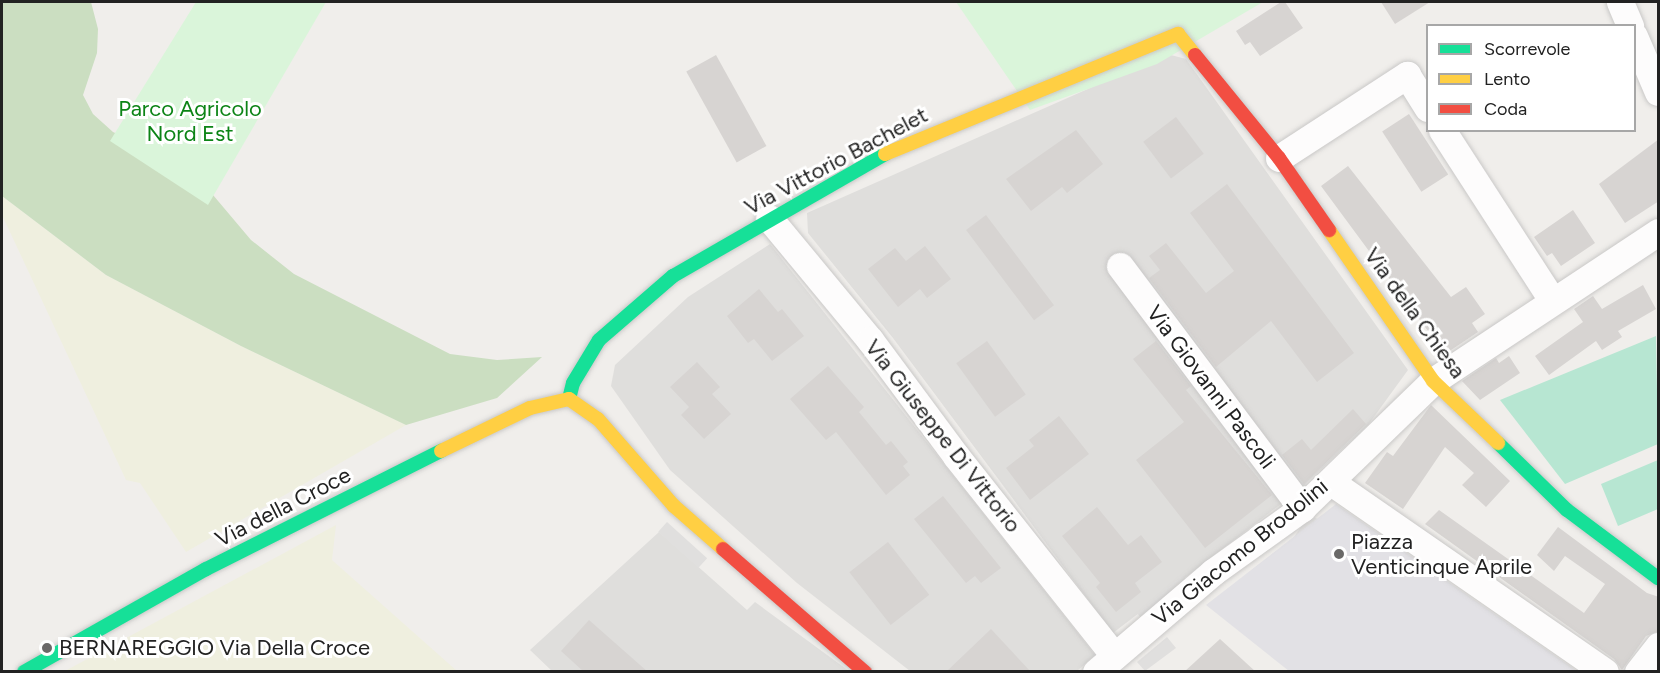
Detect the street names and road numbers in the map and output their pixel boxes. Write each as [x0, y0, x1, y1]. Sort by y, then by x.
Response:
street label: Via Vittorio Bachelet [740, 102, 932, 220]
street label: Via della Chiesa [1359, 243, 1471, 383]
street label: Via Giovanni Pascoli [1141, 300, 1281, 474]
street label: Via Giuseppe Di Vittorio [859, 334, 1027, 538]
street label: Via della Croce [211, 462, 355, 552]
street label: Via Giacomo Brodolini [1147, 473, 1333, 631]

